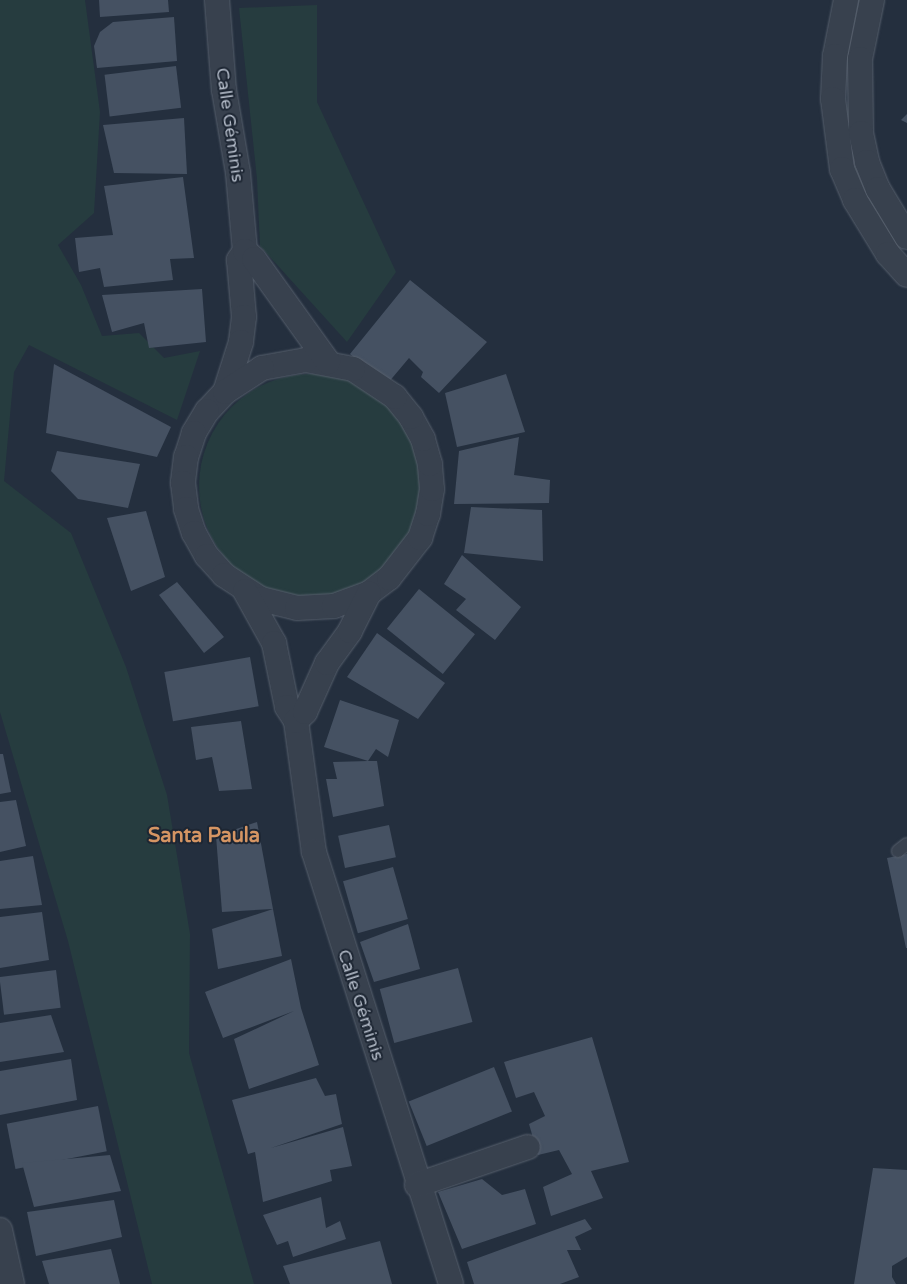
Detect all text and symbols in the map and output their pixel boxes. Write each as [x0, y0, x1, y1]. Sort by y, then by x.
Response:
street label: Calle Géminis [211, 66, 249, 184]
district label: Santa Paula [148, 824, 260, 848]
street label: Calle Géminis [333, 947, 389, 1063]

